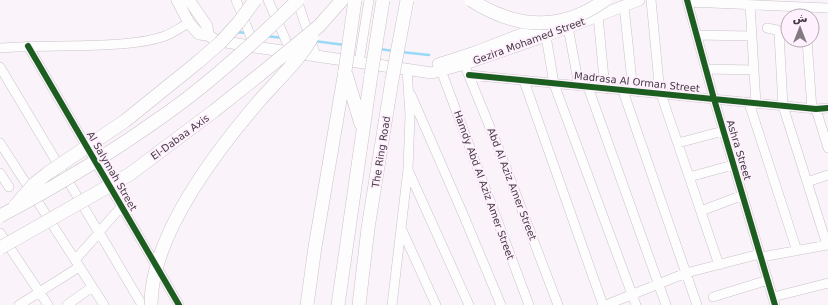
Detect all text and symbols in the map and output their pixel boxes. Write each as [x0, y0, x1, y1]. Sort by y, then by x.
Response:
north arrow [780, 8, 820, 48]
text: ش [792, 12, 808, 25]
street label: Gezira Mohamed Street [472, 16, 587, 66]
street label: Madrasa Al Orman Street [574, 70, 700, 94]
street label: Hamdy Abd Al Aziz Amer Street [452, 109, 516, 261]
street label: El-Dabaa Axis [149, 112, 211, 162]
street label: The Ring Road [370, 115, 392, 190]
street label: Ashra Street [725, 119, 753, 181]
street label: Abd Al Aziz Amer Street [486, 126, 539, 242]
street label: Al Salymah Street [85, 129, 139, 213]

